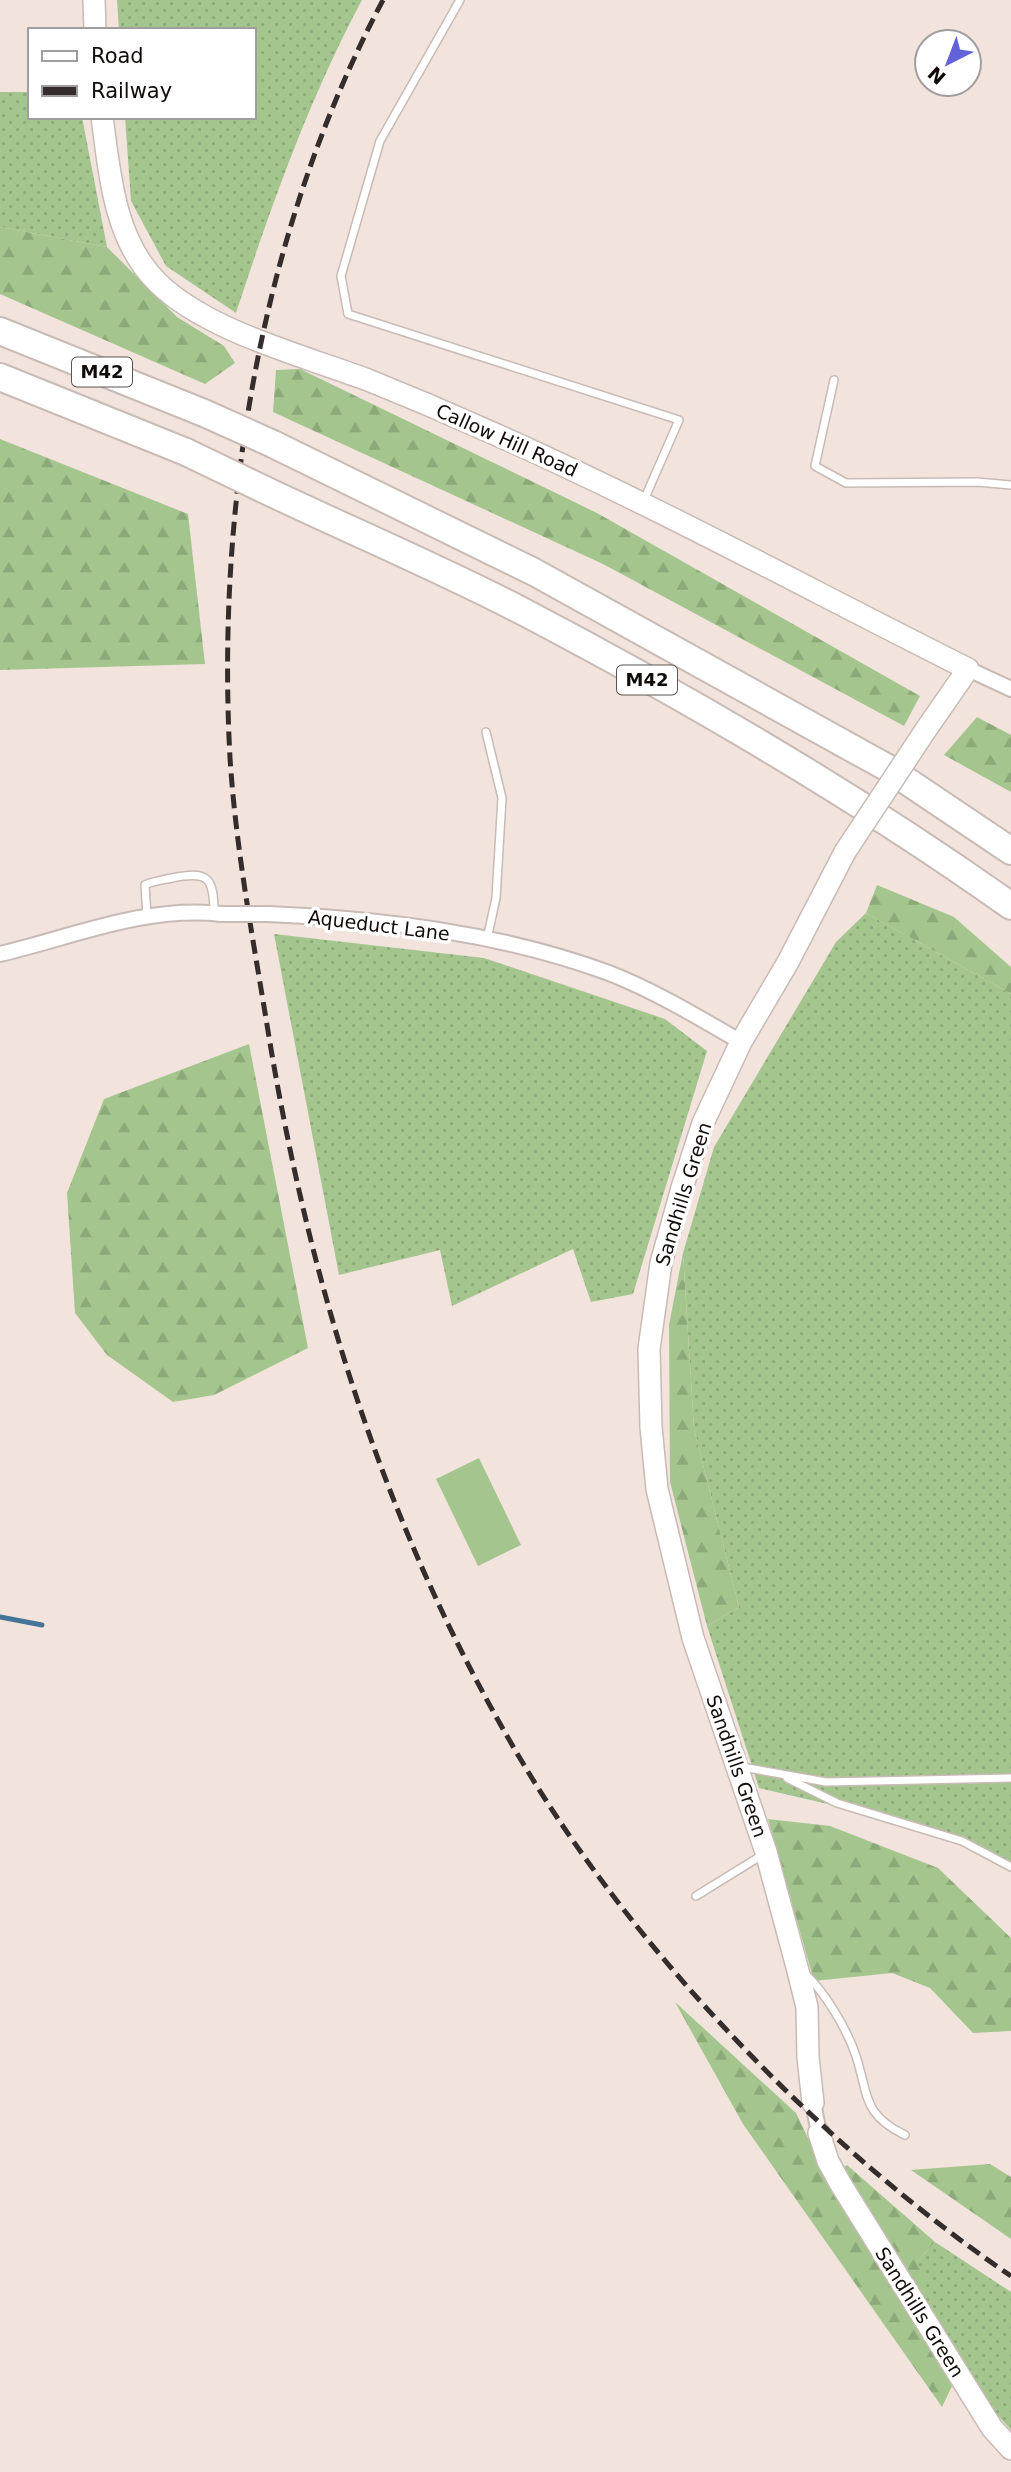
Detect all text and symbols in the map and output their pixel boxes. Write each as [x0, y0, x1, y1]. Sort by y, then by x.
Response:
legend [28, 28, 256, 119]
north arrow [913, 28, 983, 98]
text: Road [91, 44, 144, 68]
text: N [923, 62, 950, 89]
text: Railway [91, 79, 172, 103]
road number: M42 [72, 358, 132, 386]
street label: Callow Hill Road [433, 399, 581, 481]
road number: M42 [617, 666, 677, 694]
street label: Aqueduct Lane [307, 905, 451, 945]
street label: Sandhills Green [651, 1119, 715, 1269]
street label: Sandhills Green [702, 1692, 772, 1840]
street label: Sandhills Green [871, 2243, 969, 2381]

